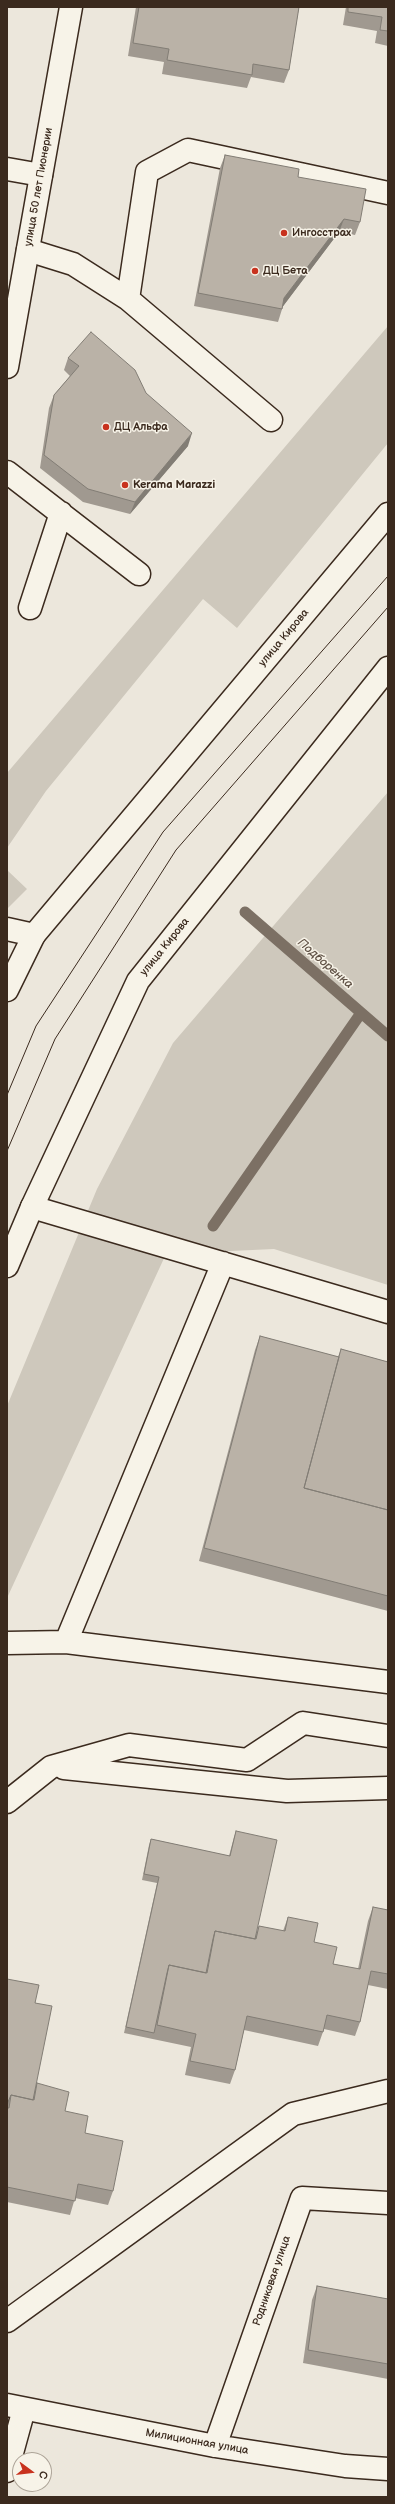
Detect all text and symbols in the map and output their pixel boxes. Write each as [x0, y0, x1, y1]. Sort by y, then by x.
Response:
street label: улица 50 лет Пионерии [22, 126, 56, 248]
place label: Ингосстрах [292, 226, 351, 240]
marker: Ингосстрах [279, 228, 289, 238]
place label: ДЦ Бета [263, 264, 308, 278]
marker: ДЦ Бета [250, 266, 260, 276]
place label: ДЦ Альфа [114, 420, 168, 434]
marker: ДЦ Альфа [101, 422, 111, 432]
place label: Kerama Marazzi [133, 478, 215, 492]
marker: Kerama Marazzi [120, 480, 130, 490]
street label: улица Кирова [256, 607, 312, 669]
street label: улица Кирова [138, 915, 192, 979]
water label: Подборенка [294, 936, 356, 992]
street label: Родниковая улица [250, 2234, 294, 2328]
street label: Милиционная улица [144, 2426, 250, 2458]
north arrow [12, 2452, 52, 2492]
text: С [36, 2470, 50, 2480]

